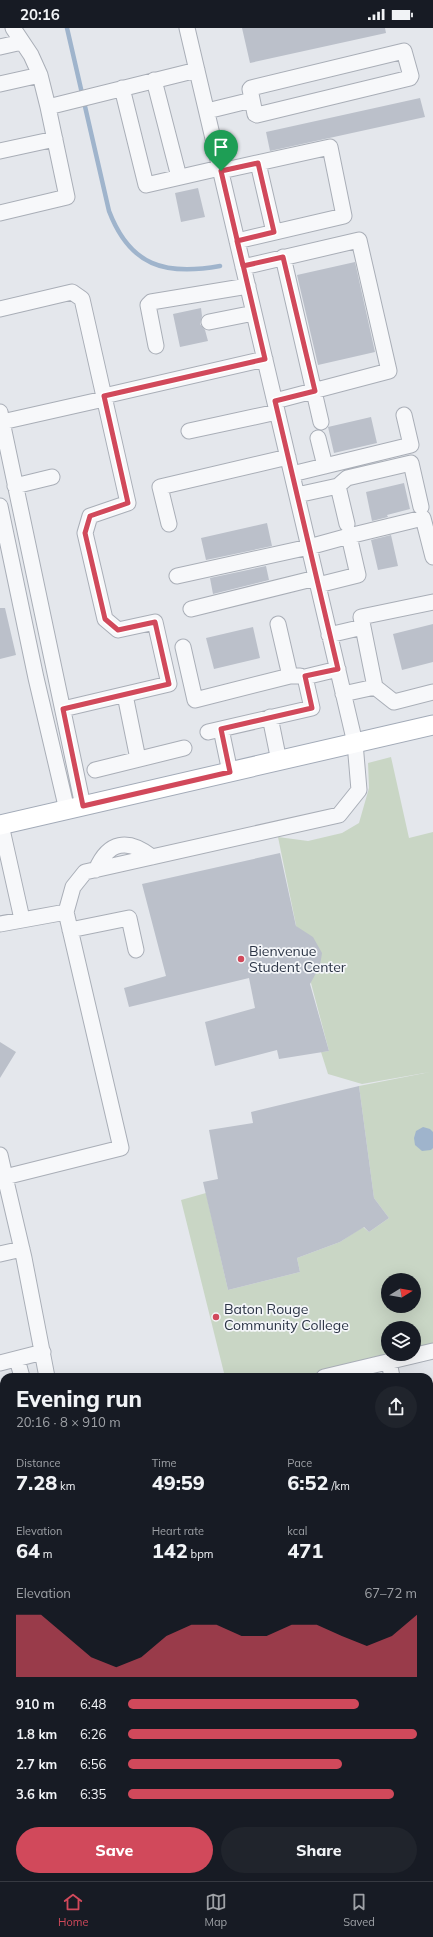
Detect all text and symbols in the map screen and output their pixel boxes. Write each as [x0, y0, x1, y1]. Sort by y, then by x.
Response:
text: 20:16 [20, 5, 60, 24]
pin [204, 130, 238, 171]
icon: arrive [210, 136, 232, 158]
place label: Bienvenue Student Center [249, 942, 347, 976]
marker: Bienvenue Student Center [236, 954, 246, 964]
north arrow [381, 1273, 421, 1313]
map controls [381, 1273, 421, 1361]
place label: Baton Rouge Community College [224, 1300, 349, 1334]
marker: Baton Rouge Community College [211, 1312, 221, 1322]
button: layers [381, 1321, 421, 1361]
text: Evening run [16, 1385, 142, 1413]
button: share [375, 1386, 417, 1428]
text: 20:16 · 8 × 910 m [16, 1414, 121, 1430]
text: Distance [16, 1456, 60, 1470]
text: Time [152, 1456, 177, 1470]
text: Pace [287, 1456, 312, 1470]
text: 7.28 [16, 1470, 57, 1495]
text: 49:59 [152, 1470, 205, 1495]
text: 6:52 [287, 1470, 329, 1495]
text: km [57, 1479, 75, 1493]
text: /km [329, 1479, 350, 1493]
text: Elevation [16, 1524, 63, 1538]
text: Heart rate [152, 1524, 204, 1538]
text: kcal [287, 1524, 307, 1538]
text: 64 [16, 1538, 40, 1563]
text: 142 [152, 1538, 188, 1563]
text: 471 [287, 1538, 323, 1563]
text: m [40, 1547, 53, 1561]
text: bpm [188, 1547, 213, 1561]
text: Elevation [16, 1585, 71, 1601]
text: 67–72 m [364, 1585, 417, 1601]
text: 910 m [16, 1696, 55, 1712]
text: 6:48 [80, 1696, 106, 1712]
text: 1.8 km [16, 1726, 57, 1742]
text: 6:26 [80, 1726, 106, 1742]
text: 2.7 km [16, 1756, 57, 1772]
text: 6:56 [80, 1756, 106, 1772]
text: 3.6 km [16, 1786, 57, 1802]
text: 6:35 [80, 1786, 106, 1802]
button: Save [16, 1827, 213, 1873]
button: Share [221, 1827, 417, 1873]
tab: Home [58, 1891, 88, 1929]
tab: Map [204, 1891, 227, 1929]
tab: Saved [343, 1891, 375, 1929]

